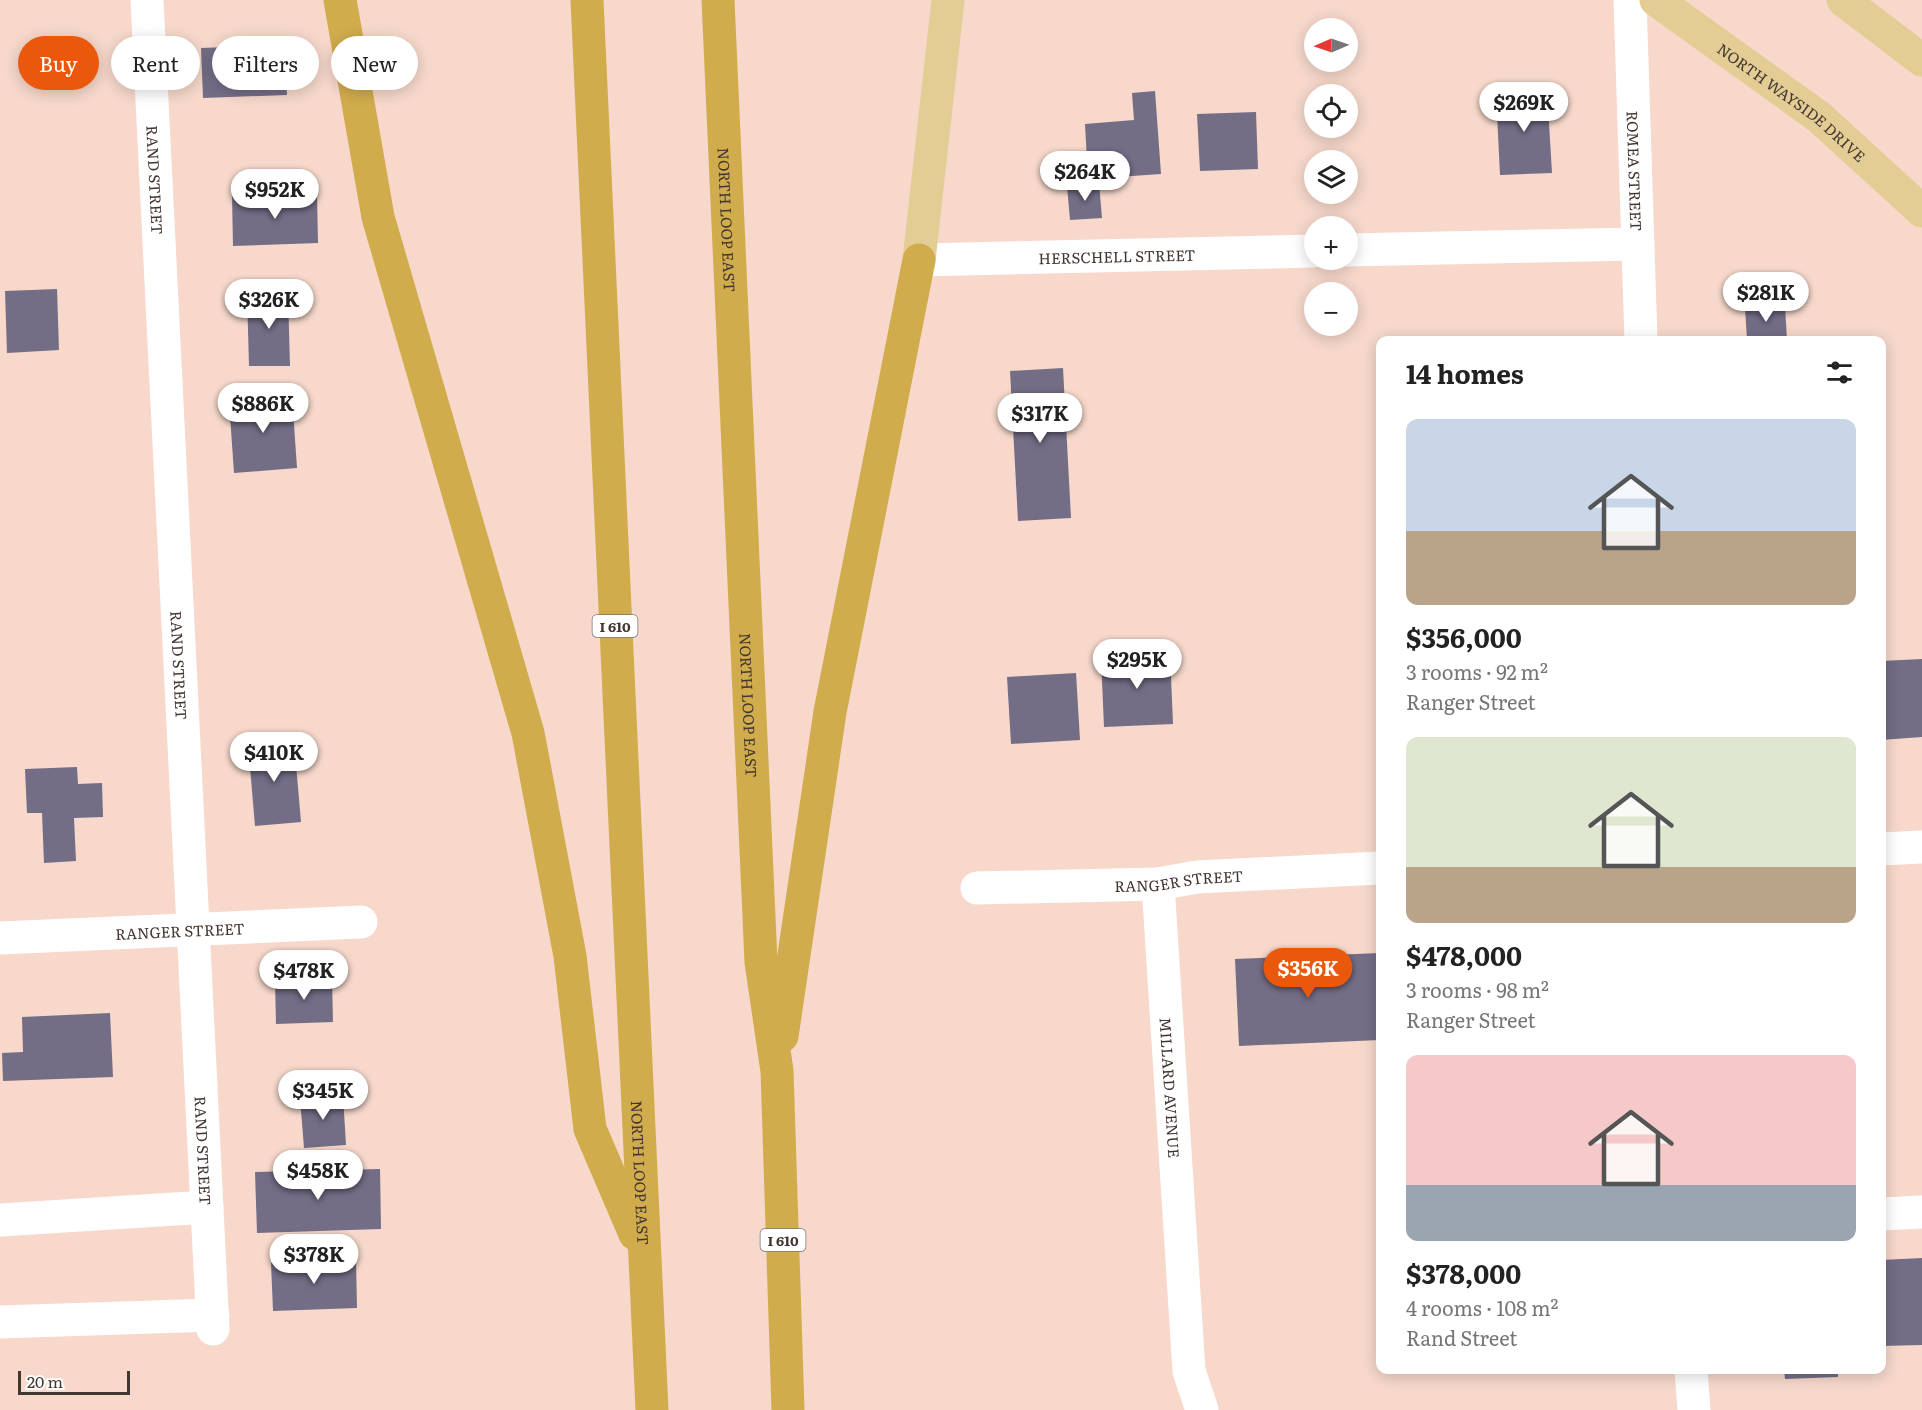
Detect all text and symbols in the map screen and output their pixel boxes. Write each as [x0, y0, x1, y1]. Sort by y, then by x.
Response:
north arrow [1304, 18, 1358, 72]
map controls [1304, 18, 1358, 336]
chip: Buy [18, 36, 99, 90]
chip: Rent [111, 36, 200, 90]
chip: Filters [212, 36, 319, 90]
chip: New [331, 36, 418, 90]
street label: NORTH WAYSIDE DRIVE [1713, 36, 1872, 166]
pin: $269K [1482, 82, 1566, 133]
button: locate [1304, 84, 1358, 138]
text: $269K [1493, 86, 1555, 116]
street label: ROMEA STREET [1622, 110, 1649, 232]
street label: RAND STREET [142, 125, 170, 235]
street label: NORTH LOOP EAST [713, 147, 743, 293]
button: layers [1304, 150, 1358, 204]
pin: $264K [1043, 151, 1127, 202]
text: $264K [1054, 155, 1116, 185]
pin: $952K [233, 169, 317, 220]
text: $952K [245, 173, 305, 203]
button: + [1304, 216, 1358, 270]
street label: HERSCHELL STREET [1038, 242, 1196, 269]
pin: $281K [1724, 272, 1808, 323]
text: $281K [1737, 276, 1795, 306]
pin: $326K [227, 279, 311, 330]
button: − [1304, 282, 1358, 336]
text: $326K [239, 283, 299, 313]
text: 14 homes [1406, 353, 1524, 392]
icon: filters [1823, 356, 1856, 389]
pin: $886K [221, 383, 305, 434]
text: $886K [232, 387, 294, 417]
pin: $317K [998, 393, 1082, 444]
text: $317K [1011, 397, 1069, 427]
icon: home [1577, 458, 1685, 566]
street label: RAND STREET [166, 610, 194, 720]
road number: I 610 [592, 615, 638, 637]
text: $356,000 [1406, 617, 1522, 656]
street label: NORTH LOOP EAST [735, 632, 764, 778]
pin: $295K [1095, 639, 1179, 690]
text: $295K [1107, 643, 1167, 673]
text: 3 rooms · 92 m² [1406, 656, 1548, 686]
text: Ranger Street [1406, 686, 1536, 716]
pin: $410K [232, 732, 316, 783]
text: $410K [244, 736, 304, 766]
icon: home [1577, 776, 1685, 884]
street label: RANGER STREET [1114, 863, 1244, 896]
street label: RANGER STREET [115, 916, 245, 944]
text: $478,000 [1406, 935, 1522, 974]
pin: $356K [1266, 948, 1350, 999]
pin: $478K [262, 950, 346, 1001]
text: $356K [1277, 952, 1339, 982]
text: $478K [273, 954, 335, 984]
text: 3 rooms · 98 m² [1406, 974, 1549, 1004]
text: Ranger Street [1406, 1004, 1536, 1034]
street label: MILLARD AVENUE [1155, 1016, 1187, 1159]
pin: $345K [281, 1070, 365, 1121]
text: $345K [292, 1074, 354, 1104]
icon: home [1577, 1094, 1685, 1202]
street label: RAND STREET [190, 1095, 218, 1206]
street label: NORTH LOOP EAST [626, 1100, 656, 1246]
pin: $458K [276, 1150, 360, 1201]
text: $458K [287, 1154, 349, 1184]
road number: I 610 [760, 1229, 806, 1251]
pin: $378K [272, 1234, 356, 1285]
text: $378K [284, 1238, 344, 1268]
text: $378,000 [1406, 1253, 1521, 1292]
text: 4 rooms · 108 m² [1406, 1292, 1558, 1322]
text: Rand Street [1406, 1322, 1517, 1352]
scale bar [18, 1368, 130, 1396]
text: 20 m [27, 1369, 63, 1393]

